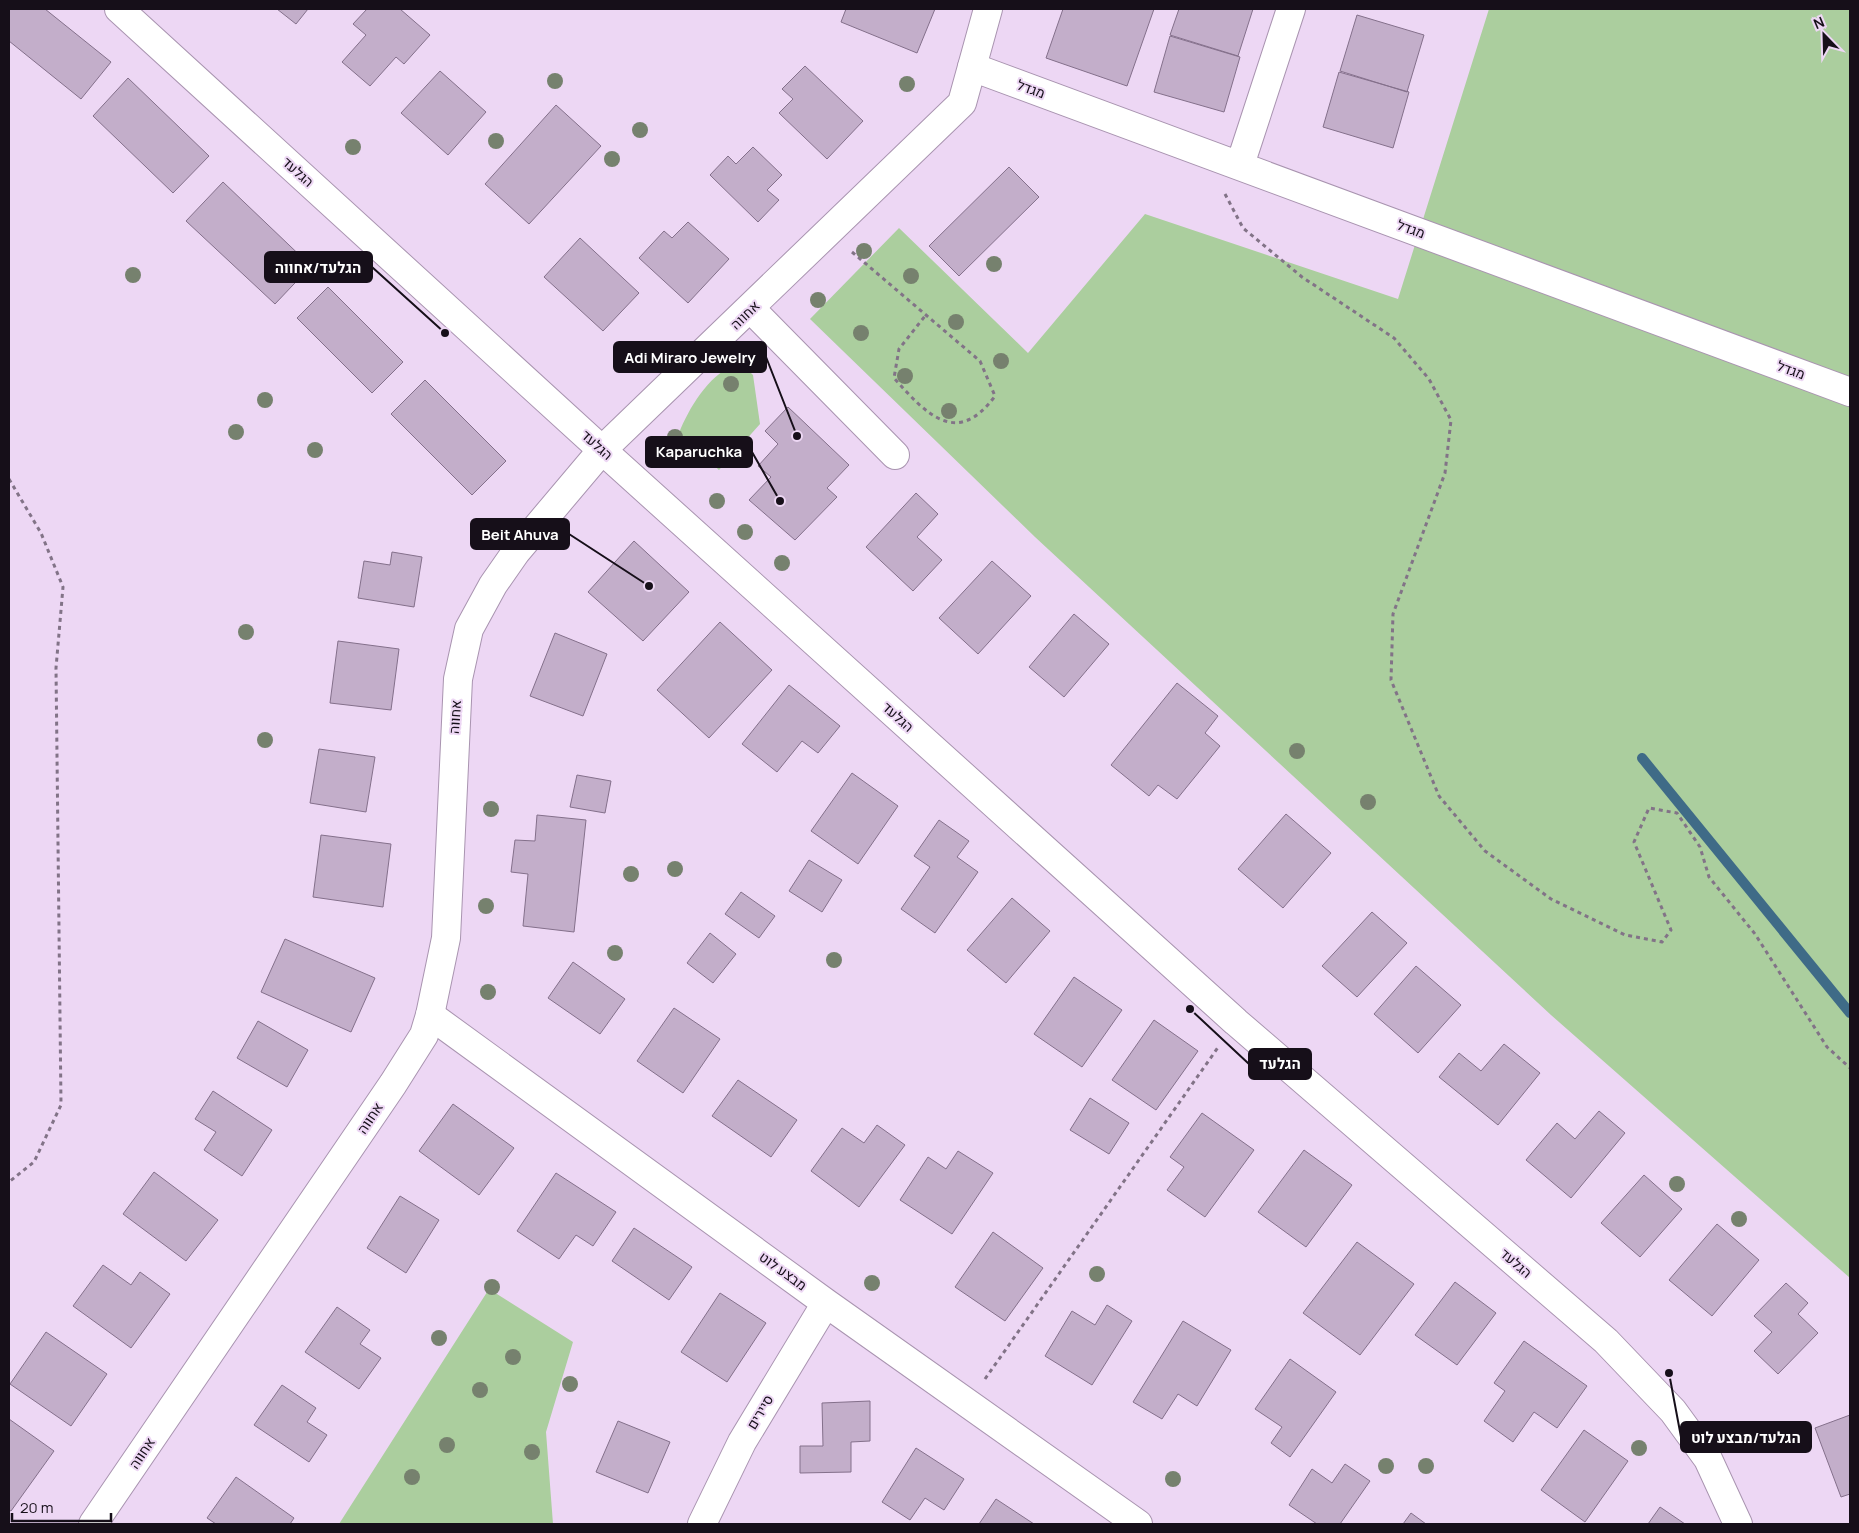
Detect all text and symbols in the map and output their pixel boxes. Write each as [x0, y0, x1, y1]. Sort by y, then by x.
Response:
north arrow [1799, 10, 1849, 60]
text: N [1810, 12, 1827, 33]
street label: מגדל [1014, 75, 1048, 102]
street label: הגלעד [279, 152, 318, 191]
street label: מגדל [1394, 215, 1428, 242]
callout: הגלעד/אחווה [265, 252, 372, 282]
text: הגלעד/אחווה [275, 257, 361, 278]
street label: אחווה [726, 296, 763, 333]
callout: Adi Miraro Jewelry [614, 342, 766, 372]
text: Adi Miraro Jewelry [624, 347, 756, 368]
street label: מגדל [1774, 356, 1808, 383]
street label: הגלעד [578, 425, 617, 464]
callout: Kaparuchka [646, 437, 752, 467]
text: Kaparuchka [656, 441, 742, 462]
callout: Beit Ahuva [471, 519, 569, 549]
text: Beit Ahuva [481, 524, 559, 545]
street label: הגלעד [879, 697, 918, 736]
street label: אחווה [444, 699, 465, 735]
callout: הגלעד [1249, 1049, 1311, 1079]
text: הגלעד [1259, 1053, 1301, 1074]
street label: אחווה [352, 1098, 387, 1137]
street label: הגלעד [1496, 1244, 1536, 1282]
street label: מבצע לוט [756, 1247, 811, 1294]
street label: סיירים [742, 1391, 777, 1433]
callout: הגלעד/מבצע לוט [1681, 1422, 1811, 1452]
text: הגלעד/מבצע לוט [1691, 1427, 1801, 1448]
street label: אחווה [124, 1433, 159, 1472]
scale bar [12, 1490, 111, 1522]
text: 20 m [20, 1497, 53, 1518]

